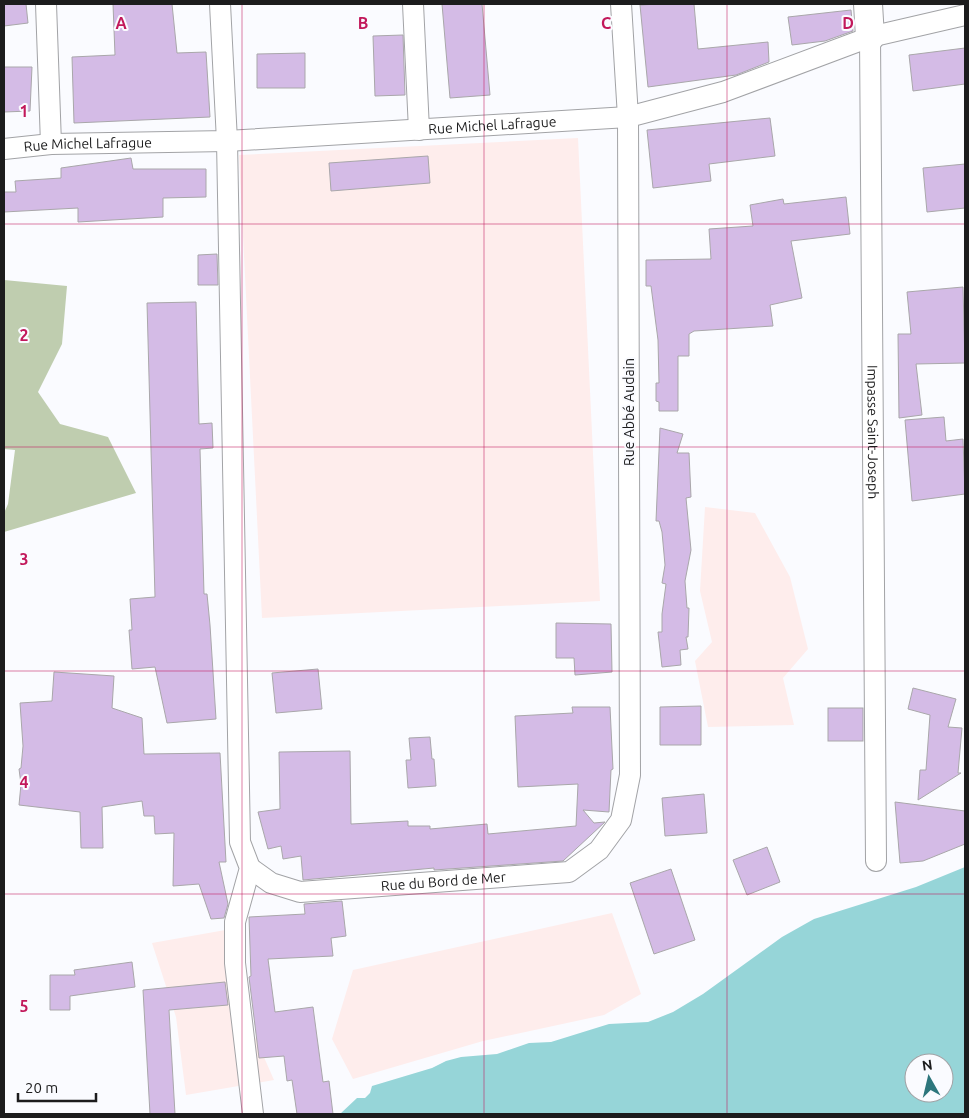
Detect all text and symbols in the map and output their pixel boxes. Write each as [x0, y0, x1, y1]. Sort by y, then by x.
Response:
text: A [115, 14, 127, 32]
text: B [358, 14, 368, 32]
text: C [601, 14, 611, 32]
text: D [842, 14, 854, 32]
text: 1 [19, 102, 29, 120]
street label: Rue Michel Lafrague [428, 113, 557, 137]
street label: Rue Michel Lafrague [23, 134, 152, 155]
text: 2 [19, 326, 29, 344]
street label: Rue Abbé Audain [621, 358, 637, 466]
street label: Impasse Saint-Joseph [864, 365, 881, 499]
text: 3 [19, 550, 29, 568]
text: 4 [19, 773, 29, 791]
street label: Rue du Bord de Mer [380, 869, 507, 894]
text: 5 [19, 997, 29, 1015]
north arrow [904, 1053, 954, 1103]
text: N [921, 1056, 933, 1074]
scale bar [18, 1070, 95, 1102]
text: 20 m [25, 1079, 58, 1096]

